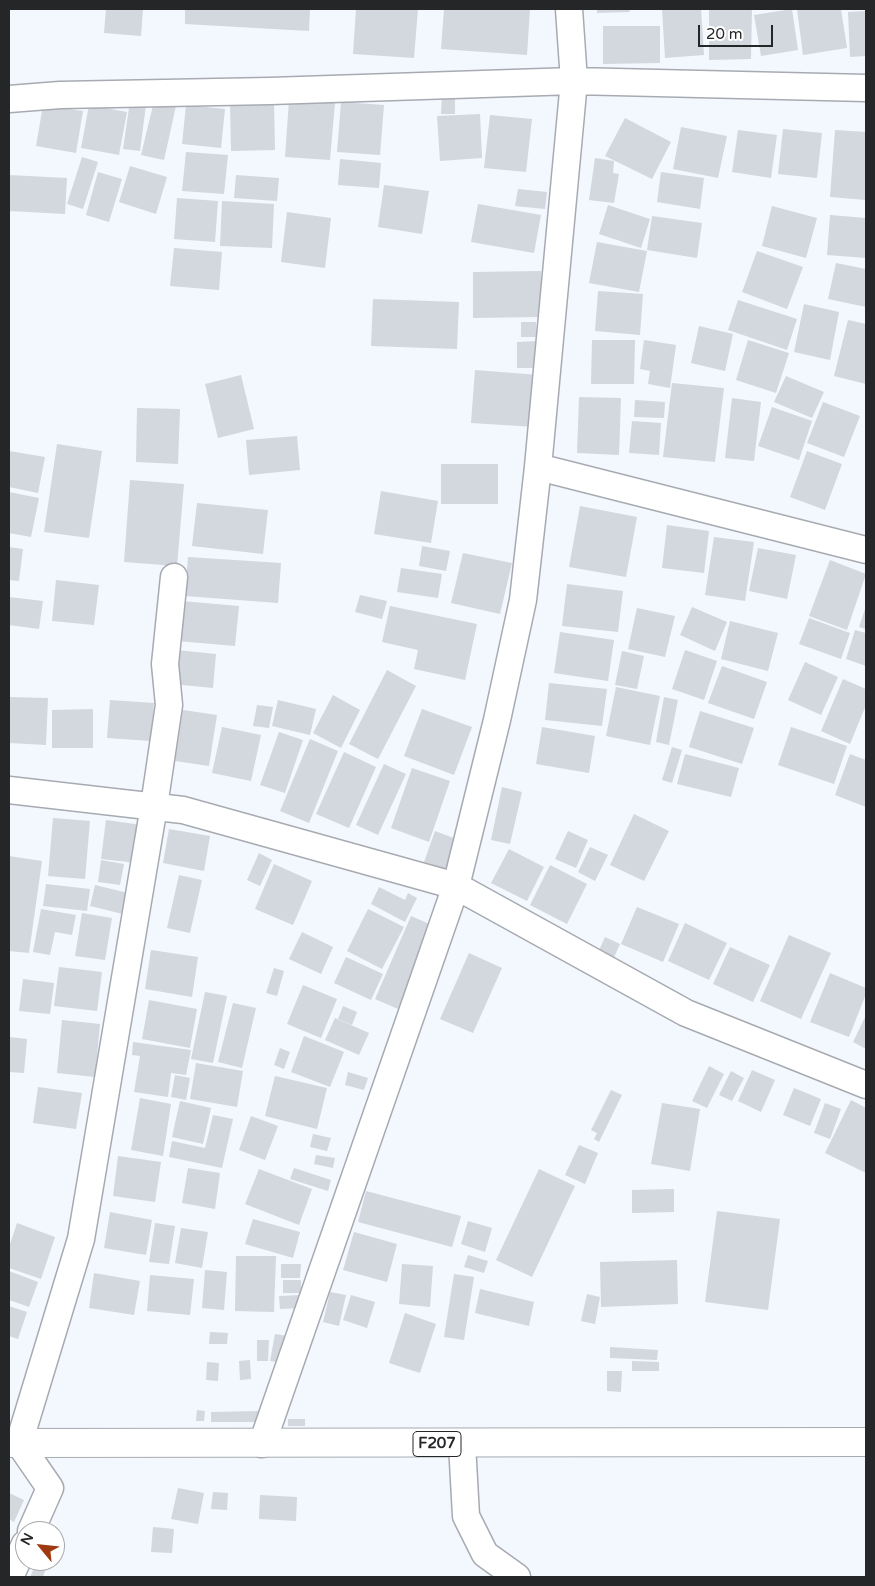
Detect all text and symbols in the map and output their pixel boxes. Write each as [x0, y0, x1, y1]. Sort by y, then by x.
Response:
scale bar [700, 15, 775, 47]
text: 20 m [706, 25, 743, 43]
road number: F207 [413, 1432, 461, 1456]
north arrow [15, 1521, 65, 1571]
text: N [17, 1530, 37, 1548]

